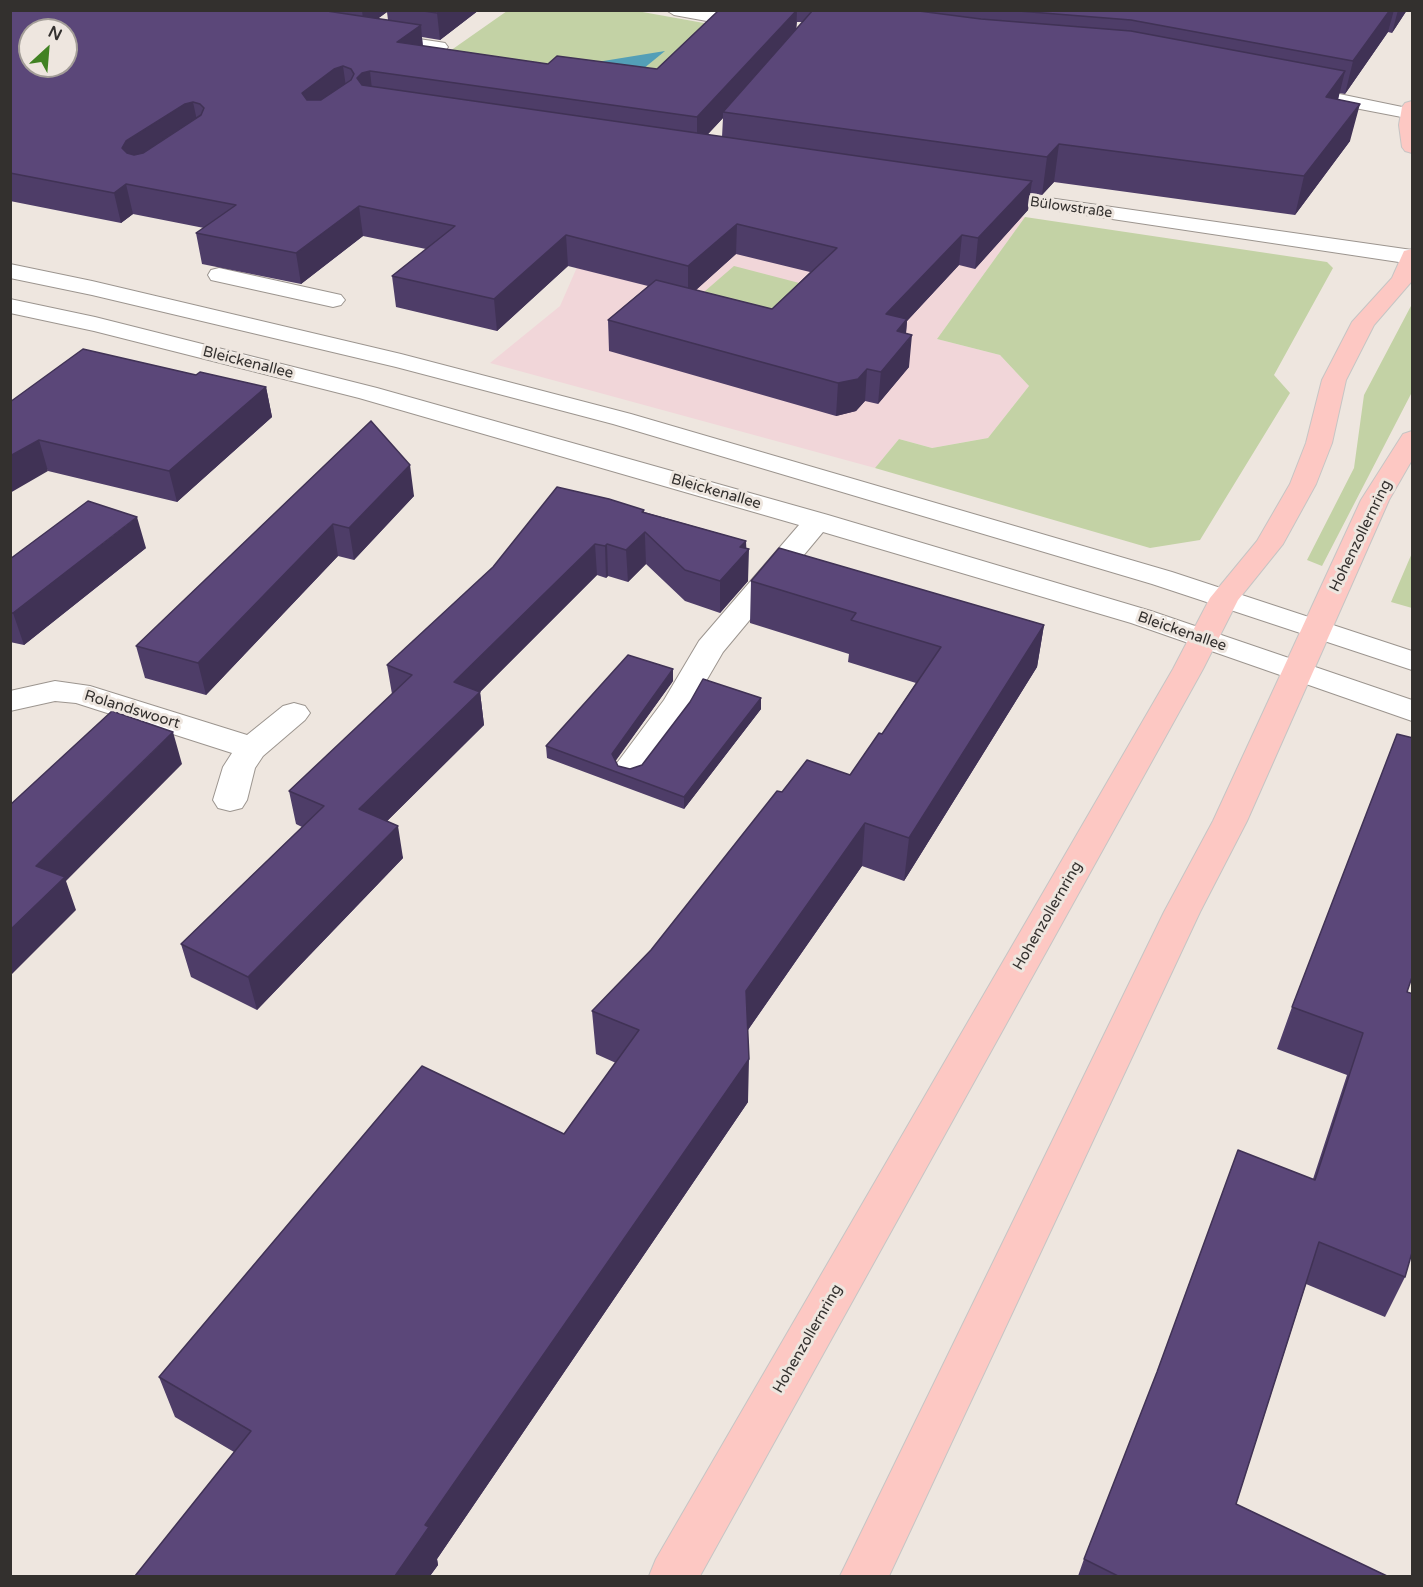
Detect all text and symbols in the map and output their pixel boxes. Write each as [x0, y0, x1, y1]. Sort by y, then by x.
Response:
north arrow [18, 18, 78, 78]
text: N [45, 22, 65, 45]
street label: Bülowstraße [1029, 194, 1113, 222]
street label: Bleickenallee [201, 343, 295, 383]
street label: Bleickenallee [669, 471, 763, 513]
street label: Hohenzollernring [1326, 477, 1396, 595]
street label: Bleickenallee [1135, 608, 1229, 656]
street label: Rolandswoort [82, 687, 182, 733]
street label: Hohenzollernring [1010, 858, 1086, 974]
street label: Hohenzollernring [770, 1281, 846, 1397]

